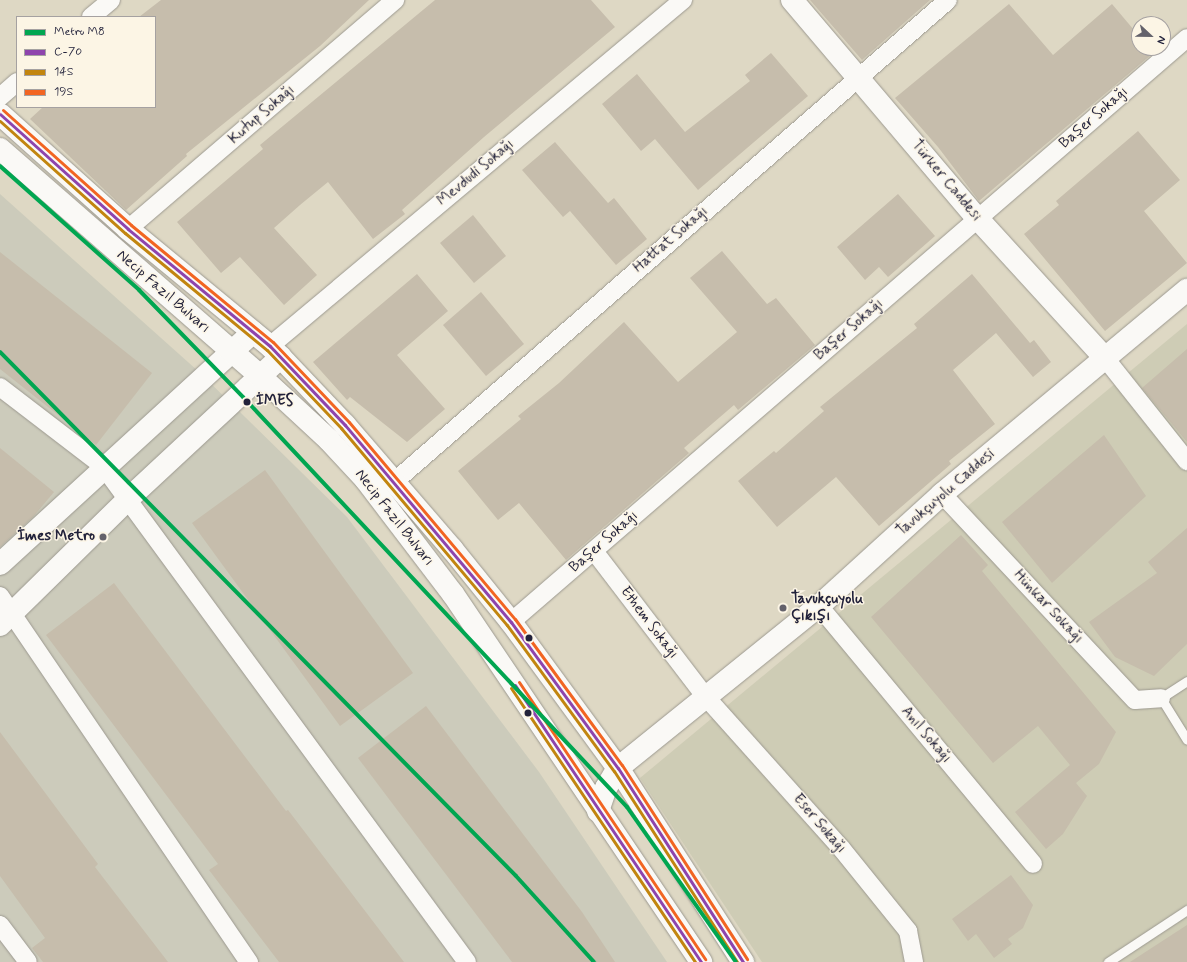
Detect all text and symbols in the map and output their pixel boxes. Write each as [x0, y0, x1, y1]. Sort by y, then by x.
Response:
legend [16, 16, 156, 108]
north arrow [1131, 16, 1171, 56]
text: Metro M8 [54, 24, 105, 40]
text: N [1153, 34, 1169, 46]
text: C-70 [54, 44, 82, 60]
text: 14S [54, 64, 73, 80]
street label: Kutup Sokağı [225, 81, 299, 149]
street label: Başer Sokağı [1056, 83, 1132, 153]
text: 19S [54, 84, 73, 100]
street label: Mevdudi Sokağı [433, 135, 519, 211]
street label: Türker Caddesi [907, 137, 985, 225]
street label: Hattat Sokağı [630, 203, 712, 277]
street label: Necip Fazıl Bulvarı [113, 247, 213, 337]
street label: Başer Sokağı [811, 295, 887, 365]
place label: İMES [256, 393, 293, 411]
marker: İMES [241, 396, 253, 408]
street label: Tavukçuyolu Caddesi [892, 444, 1000, 542]
street label: Necip Fazıl Bulvarı [351, 467, 437, 569]
street label: Başer Sokağı [566, 507, 642, 577]
place label: İmes Metro [19, 528, 95, 546]
marker: İmes Metro [98, 532, 108, 542]
street label: Hünkar Sokağı [1010, 567, 1086, 647]
street label: Ethem Sokağı [616, 583, 682, 663]
place label: Tavukçuyolu Çıkışı [791, 590, 863, 625]
marker: Tavukçuyolu Çıkışı [778, 603, 788, 613]
unlabelled marker [524, 633, 534, 643]
street label: Anıl Sokağı [896, 702, 956, 768]
unlabelled marker [523, 708, 533, 718]
street label: Eser Sokağı [788, 790, 850, 858]

